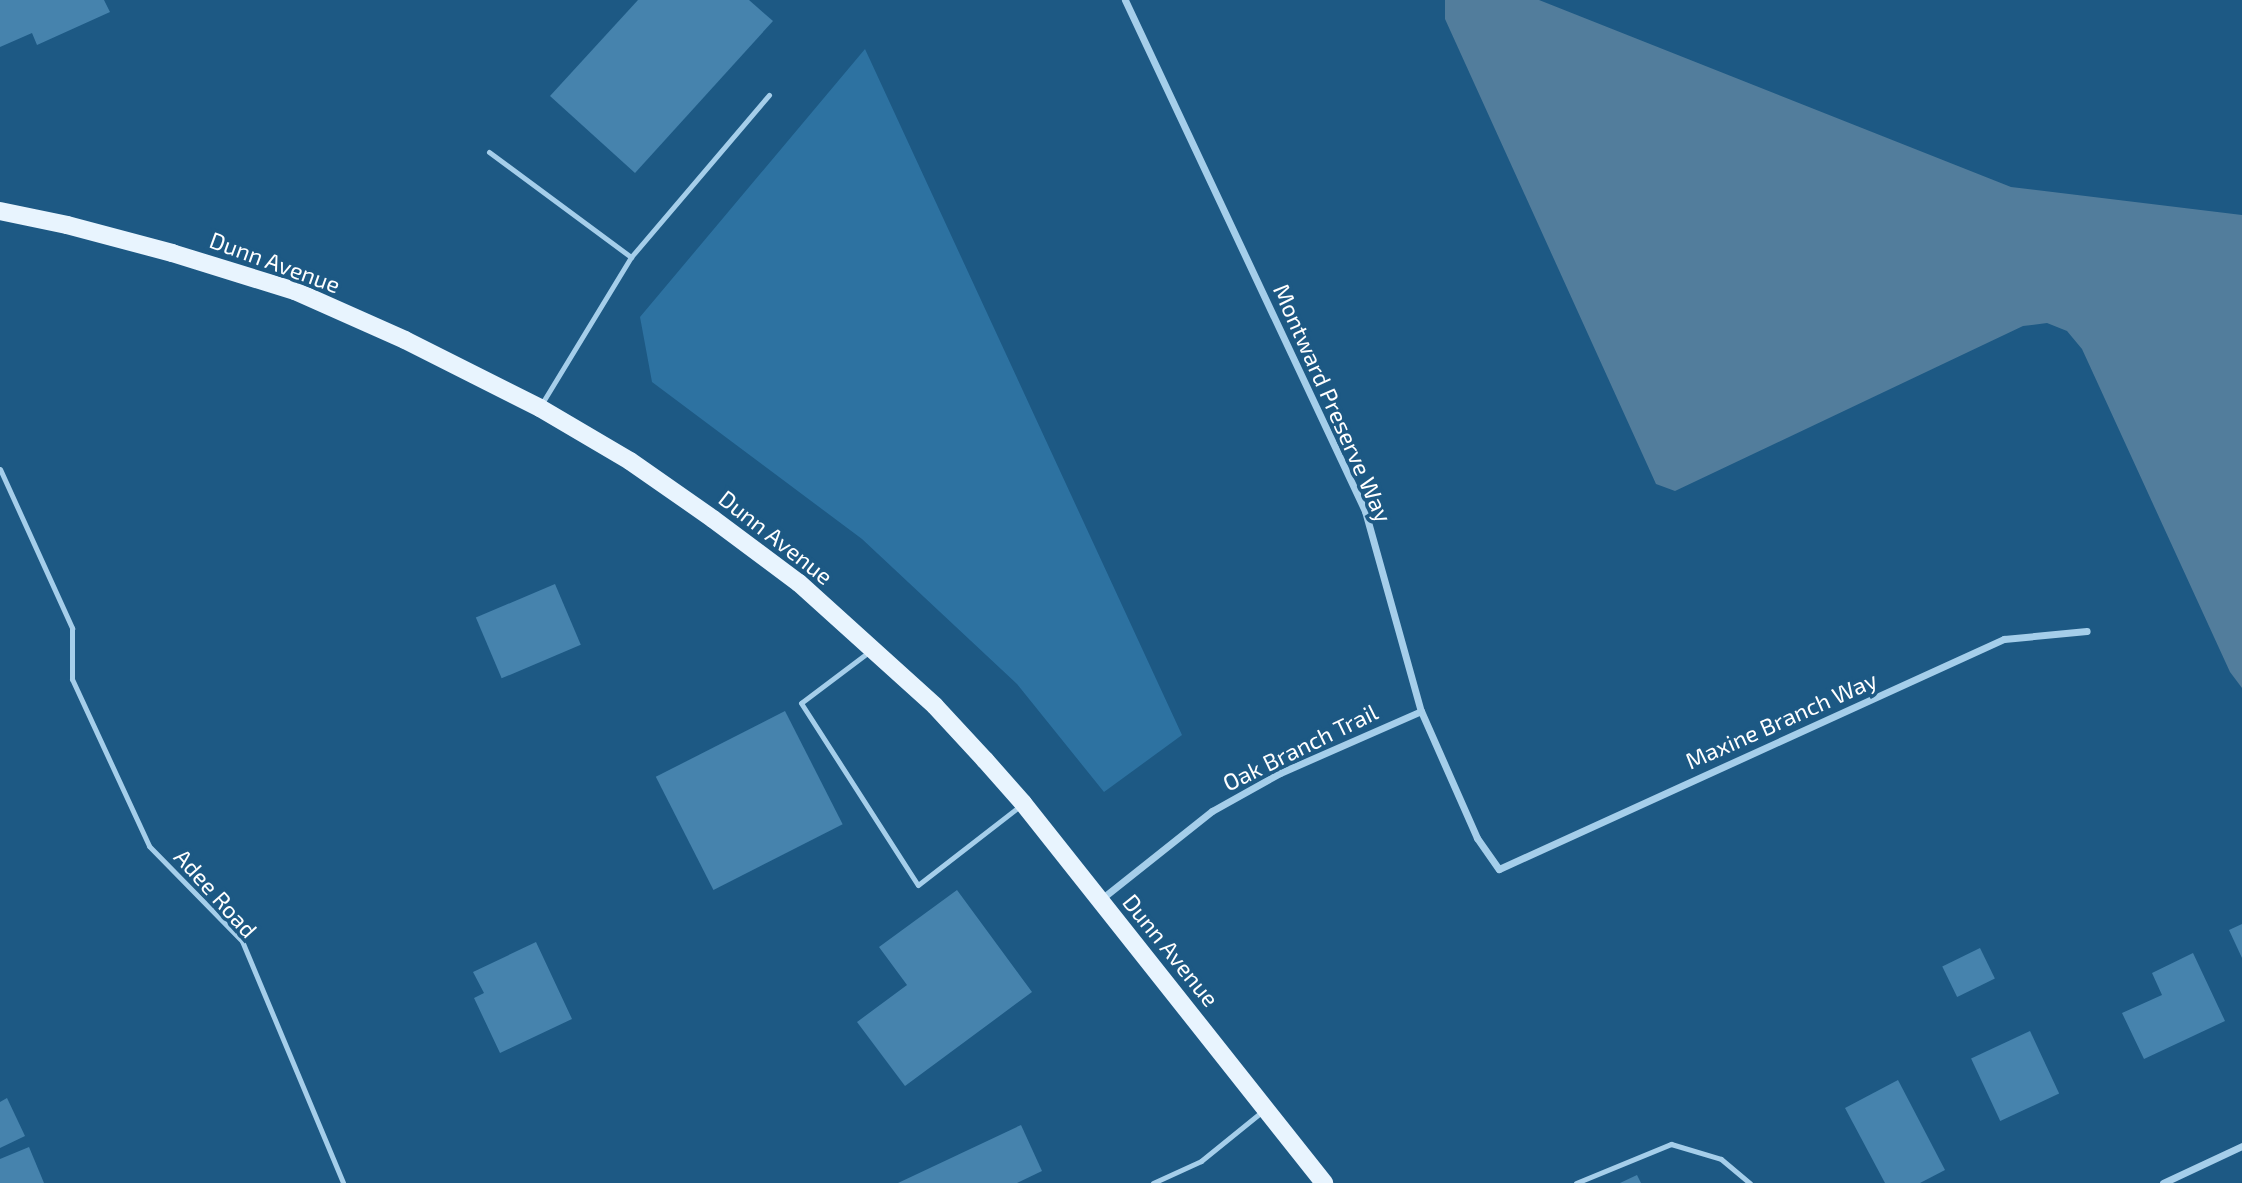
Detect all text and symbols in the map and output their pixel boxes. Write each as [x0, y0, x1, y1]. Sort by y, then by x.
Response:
street label: Dunn Avenue [206, 226, 344, 298]
street label: Montward Preserve Way [1268, 279, 1398, 527]
street label: Dunn Avenue [713, 484, 839, 590]
street label: Maxine Branch Way [1681, 665, 1881, 775]
street label: Oak Branch Trail [1218, 697, 1382, 797]
street label: Adee Road [169, 843, 263, 943]
street label: Dunn Avenue [1117, 888, 1225, 1012]

